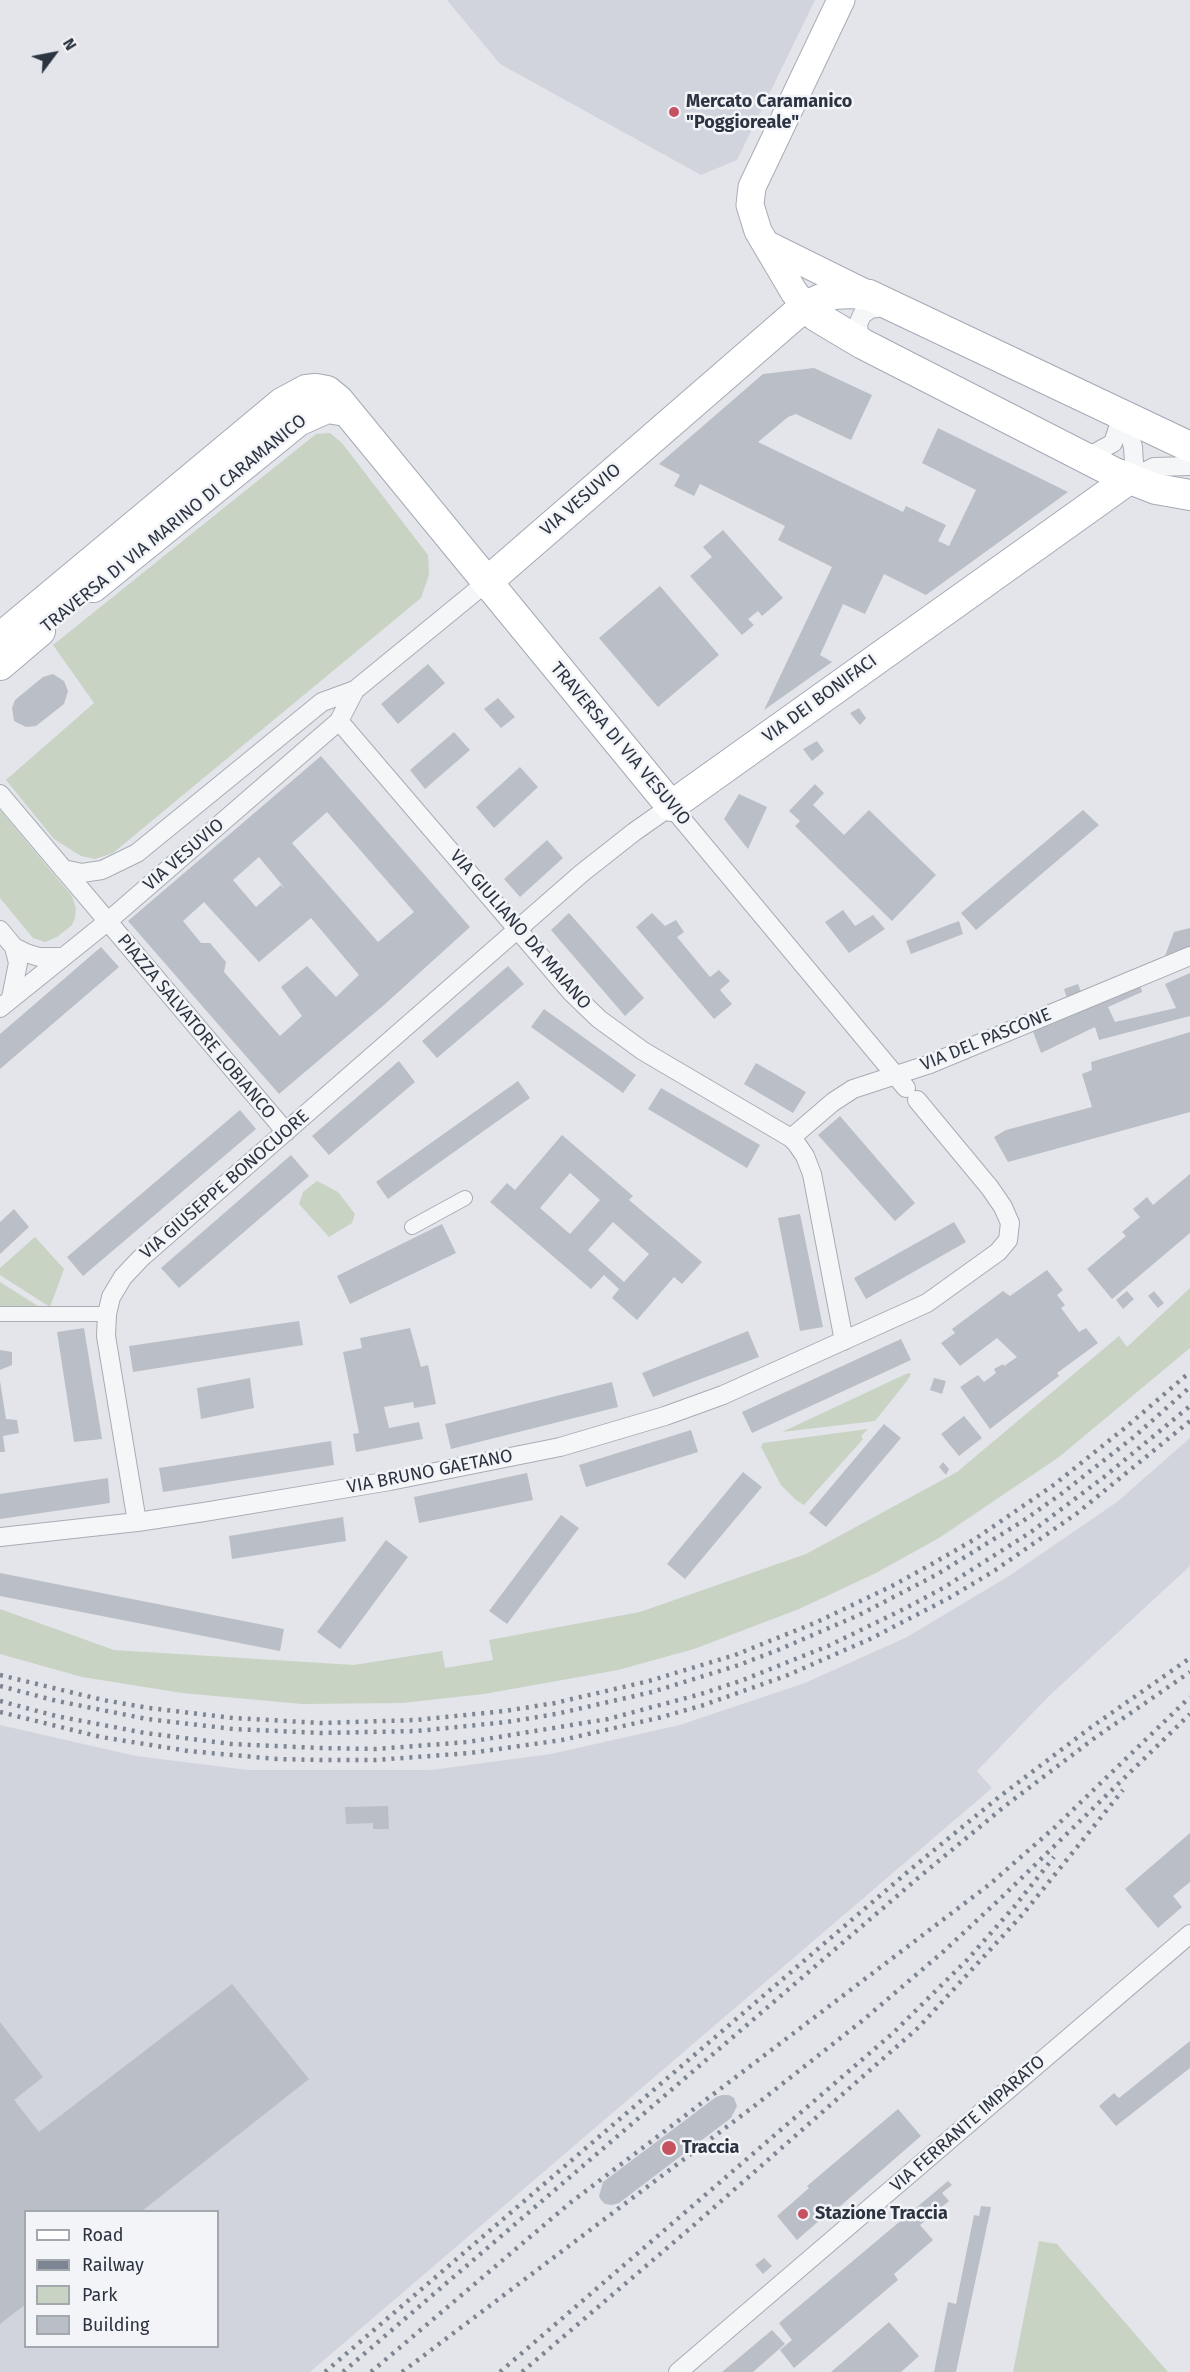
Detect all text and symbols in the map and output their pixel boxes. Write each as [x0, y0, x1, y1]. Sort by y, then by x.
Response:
north arrow [24, 24, 84, 84]
text: N [59, 35, 81, 54]
place label: Mercato Caramanico "Poggioreale" [686, 91, 852, 134]
marker: Mercato Caramanico "Poggioreale" [667, 105, 681, 119]
street label: TRAVERSA DI VIA MARINO DI CARAMANICO [37, 410, 311, 638]
street label: VIA VESUVIO [536, 459, 626, 541]
street label: VIA DEI BONIFACI [759, 650, 881, 748]
street label: TRAVERSA DI VIA VESUVIO [545, 658, 695, 830]
street label: VIA VESUVIO [139, 814, 229, 896]
street label: VIA GIULIANO DA MAIANO [445, 846, 595, 1014]
street label: PIAZZA SALVATORE LOBIANCO [112, 930, 280, 1124]
street label: VIA DEL PASCONE [918, 1004, 1054, 1076]
street label: VIA GIUSEPPE BONOCUORE [136, 1106, 314, 1264]
street label: VIA BRUNO GAETANO [345, 1445, 515, 1499]
street label: VIA FERRANTE IMPARATO [886, 2051, 1050, 2197]
place label: Traccia [682, 2137, 739, 2159]
marker: Traccia [660, 2139, 678, 2157]
place label: Stazione Traccia [815, 2203, 948, 2225]
marker: Stazione Traccia [796, 2207, 810, 2221]
legend [24, 2210, 219, 2348]
text: Road [82, 2224, 124, 2246]
text: Railway [82, 2254, 144, 2276]
text: Park [82, 2284, 117, 2306]
text: Building [82, 2314, 149, 2336]

